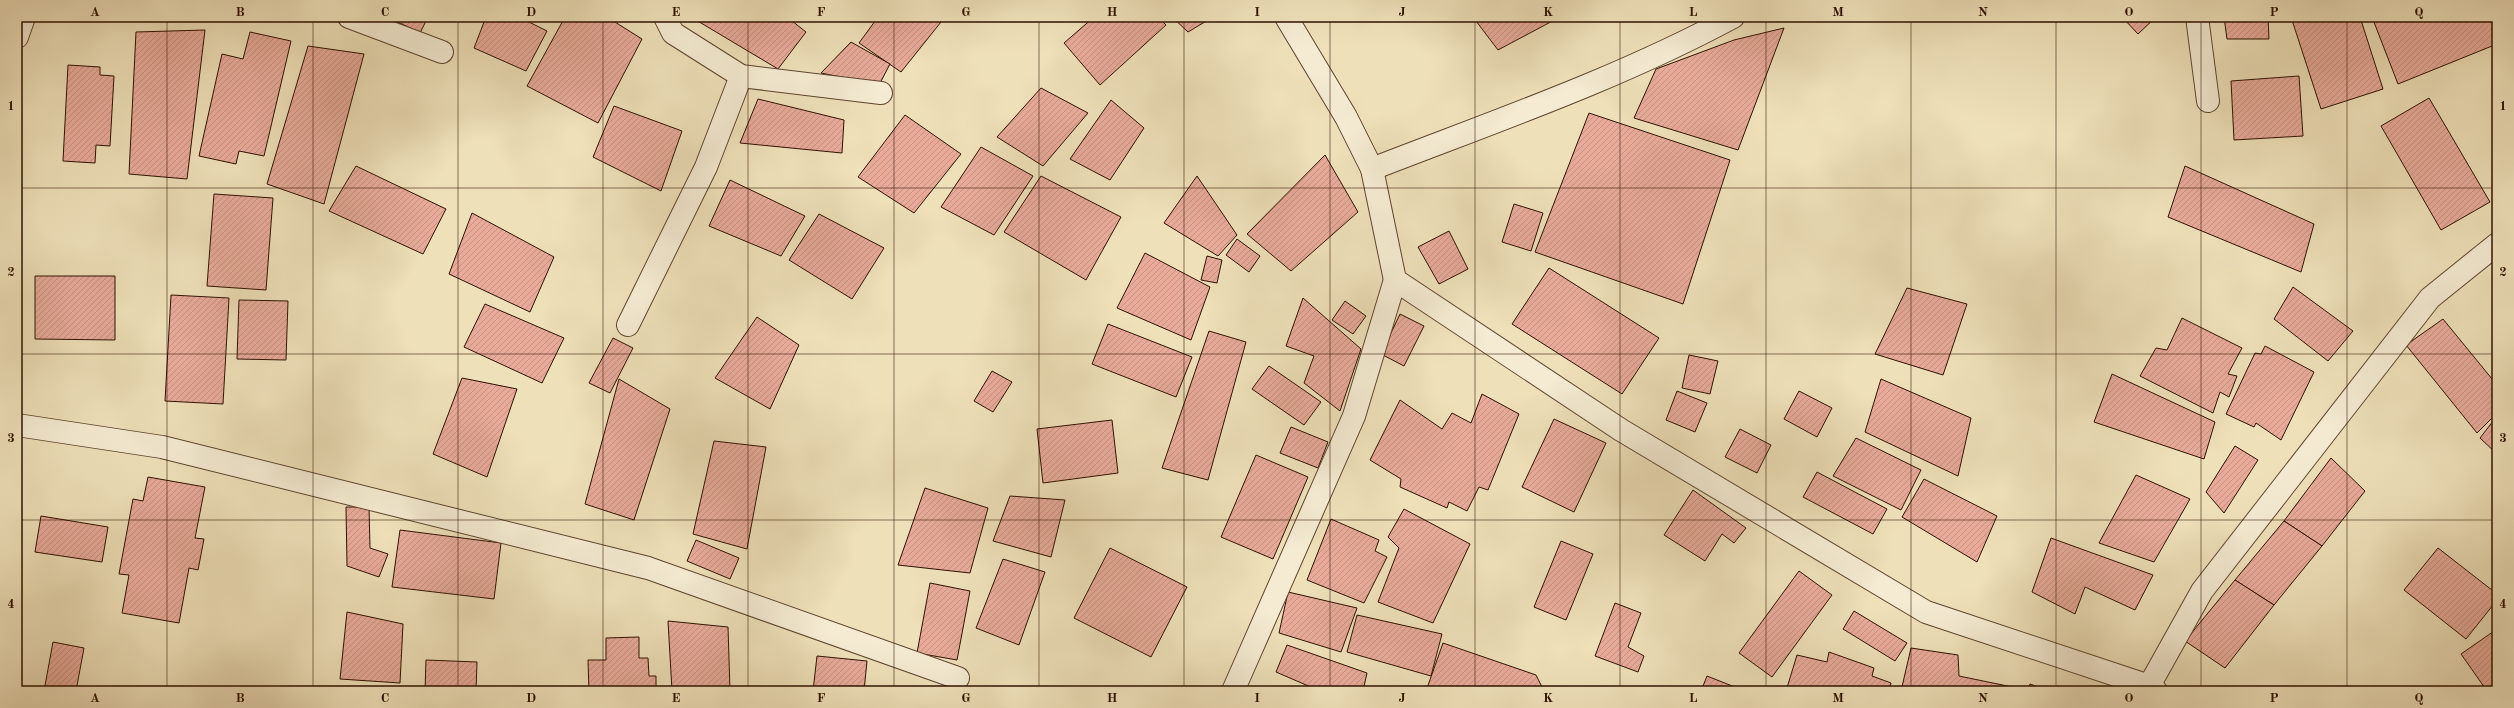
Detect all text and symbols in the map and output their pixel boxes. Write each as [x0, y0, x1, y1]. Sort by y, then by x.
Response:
text: A [90, 6, 100, 19]
text: B [235, 6, 245, 19]
text: C [381, 6, 389, 19]
text: D [526, 6, 536, 19]
text: E [672, 6, 681, 19]
text: F [817, 6, 826, 19]
text: G [961, 6, 971, 19]
text: H [1107, 6, 1118, 19]
text: I [1254, 6, 1260, 19]
text: J [1398, 6, 1406, 19]
text: K [1543, 6, 1553, 19]
text: L [1689, 6, 1698, 19]
text: M [1832, 6, 1844, 19]
text: N [1978, 6, 1988, 19]
text: O [2124, 6, 2134, 19]
text: P [2269, 6, 2279, 19]
text: Q [2414, 6, 2424, 19]
text: 1 [7, 100, 15, 113]
text: 1 [2499, 100, 2507, 113]
text: 2 [7, 266, 15, 279]
text: 2 [2499, 266, 2507, 279]
text: 3 [7, 432, 15, 445]
text: 3 [2499, 432, 2507, 445]
text: 4 [7, 598, 15, 611]
text: 4 [2499, 598, 2507, 611]
text: A [90, 692, 100, 705]
text: B [235, 692, 245, 705]
text: C [381, 692, 389, 705]
text: D [526, 692, 536, 705]
text: E [672, 692, 681, 705]
text: F [817, 692, 826, 705]
text: G [961, 692, 971, 705]
text: H [1107, 692, 1118, 705]
text: I [1254, 692, 1260, 705]
text: J [1398, 692, 1406, 705]
text: K [1543, 692, 1553, 705]
text: L [1689, 692, 1698, 705]
text: M [1832, 692, 1844, 705]
text: N [1978, 692, 1988, 705]
text: O [2124, 692, 2134, 705]
text: P [2269, 692, 2279, 705]
text: Q [2414, 692, 2424, 705]

